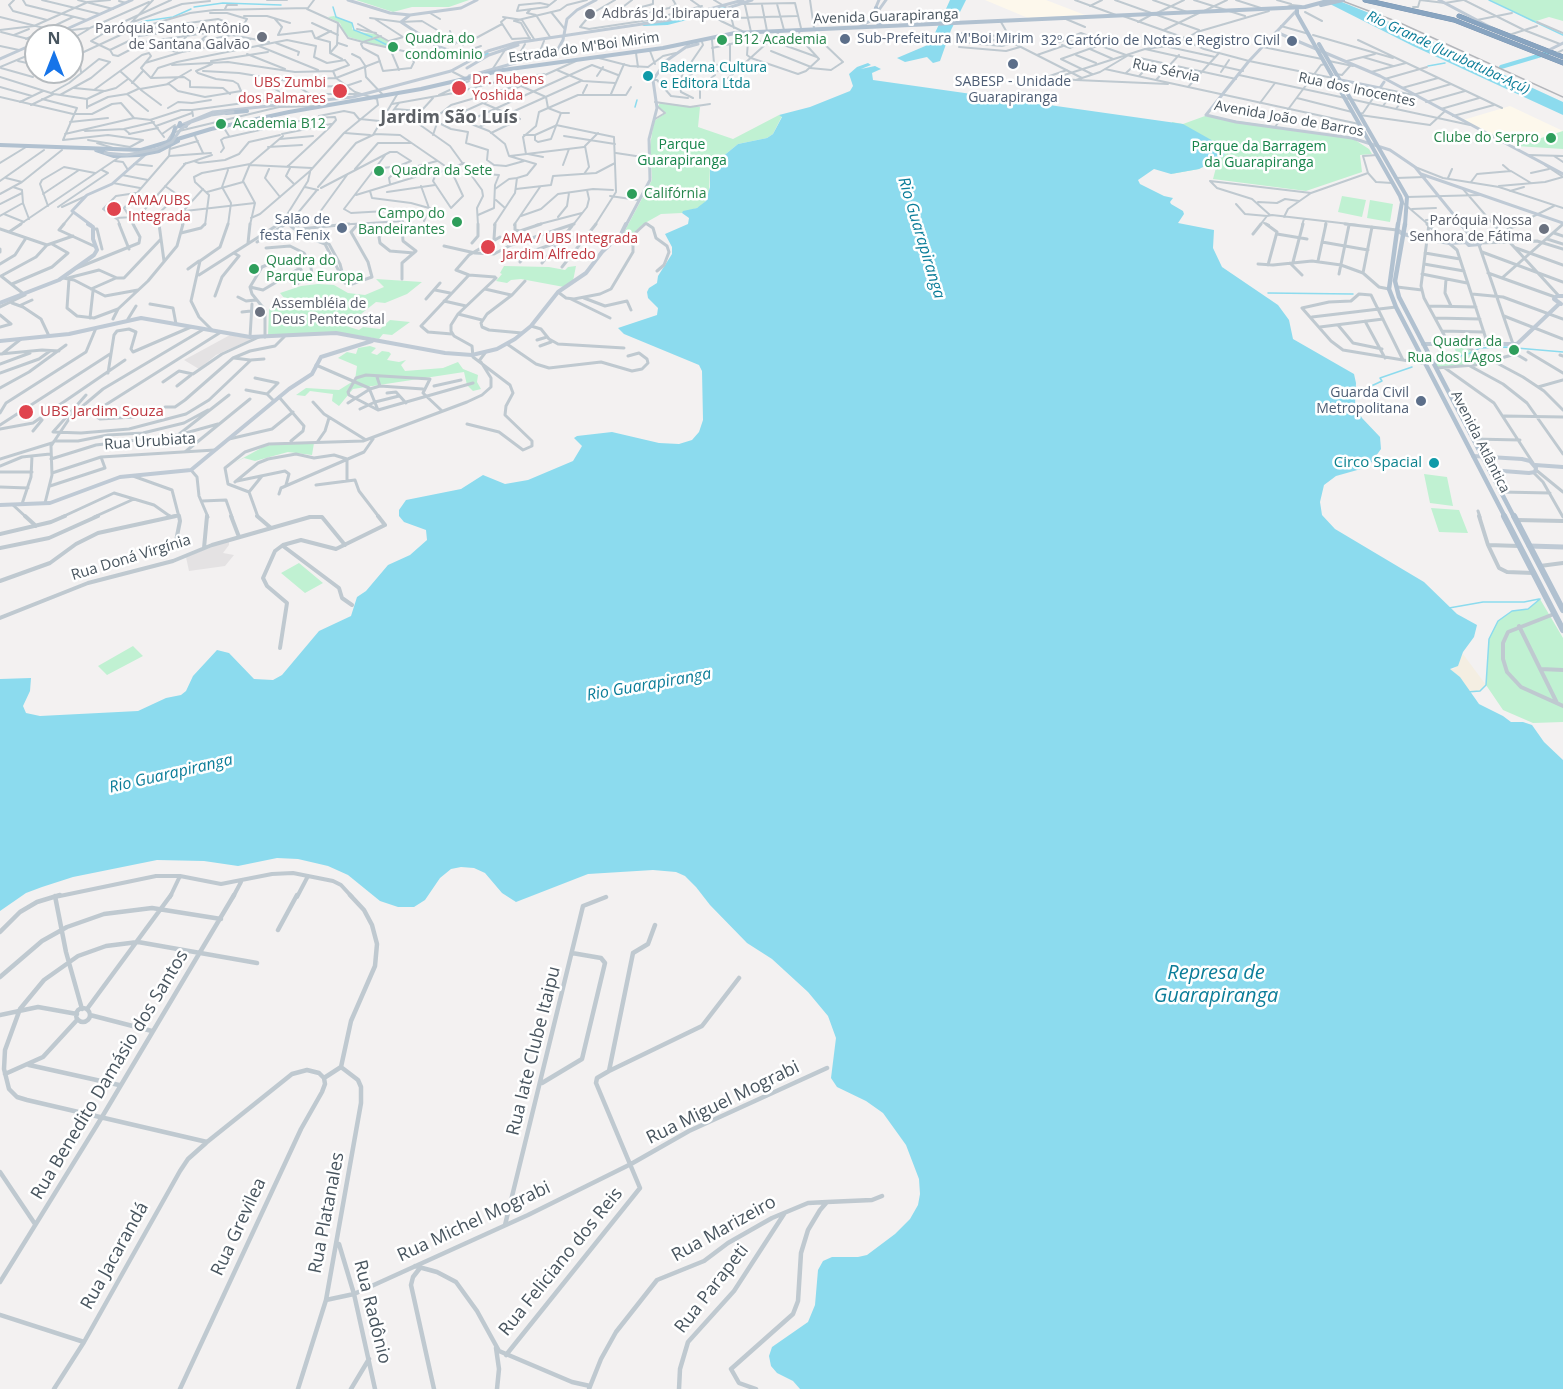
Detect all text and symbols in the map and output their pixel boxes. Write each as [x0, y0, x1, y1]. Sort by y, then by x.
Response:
place label: Adbrás Jd. Ibirapuera [602, 6, 739, 22]
street label: Avenida Guarapiranga [813, 6, 959, 28]
marker: Adbrás Jd. Ibirapuera [583, 7, 597, 21]
water label: Rio Grande (Jurubatuba-Açú) [1364, 8, 1532, 98]
place label: Paróquia Santo Antônio de Santana Galvão [95, 21, 250, 54]
north arrow [24, 24, 84, 84]
text: N [47, 27, 61, 49]
street label: Estrada do M'Boi Mirim [507, 29, 661, 67]
marker: Paróquia Santo Antônio de Santana Galvão [255, 30, 269, 44]
place label: Quadra do condominio [405, 31, 483, 63]
place label: Sub-Prefeitura M'Boi Mirim [857, 31, 1034, 47]
place label: B12 Academia [734, 32, 827, 48]
marker: Sub-Prefeitura M'Boi Mirim [838, 32, 852, 46]
marker: B12 Academia [715, 33, 729, 47]
place label: 32º Cartório de Notas e Registro Civil [1041, 33, 1280, 49]
marker: 32º Cartório de Notas e Registro Civil [1285, 34, 1299, 48]
marker: Quadra do condominio [386, 40, 400, 54]
street label: Rua Sérvia [1131, 56, 1201, 86]
marker: SABESP - Unidade Guarapiranga [1006, 57, 1020, 71]
place label: Baderna Cultura e Editora Ltda [660, 60, 767, 92]
marker: Baderna Cultura e Editora Ltda [641, 69, 655, 83]
street label: Rua dos Inocentes [1297, 69, 1417, 111]
place label: Dr. Rubens Yoshida [472, 72, 544, 104]
place label: SABESP - Unidade Guarapiranga [955, 74, 1071, 106]
place label: UBS Zumbi dos Palmares [238, 75, 326, 108]
marker: Dr. Rubens Yoshida [450, 79, 468, 97]
marker: UBS Zumbi dos Palmares [331, 82, 349, 100]
street label: Avenida João de Barros [1213, 98, 1365, 140]
district label: Jardim São Luís [380, 107, 518, 129]
place label: Academia B12 [233, 116, 326, 132]
marker: Academia B12 [214, 117, 228, 131]
place label: Clube do Serpro [1433, 130, 1539, 146]
marker: Clube do Serpro [1544, 131, 1558, 145]
park label: Parque Guarapiranga [637, 137, 727, 170]
park label: Parque da Barragem da Guarapiranga [1191, 139, 1327, 172]
place label: Quadra da Sete [391, 163, 492, 179]
marker: Quadra da Sete [372, 164, 386, 178]
water label: Rio Guarapiranga [893, 175, 949, 301]
place label: Califórnia [644, 186, 706, 202]
marker: Califórnia [625, 187, 639, 201]
place label: AMA/UBS Integrada [128, 193, 191, 226]
marker: AMA/UBS Integrada [105, 200, 123, 218]
place label: Campo do Bandeirantes [358, 206, 445, 238]
place label: Salão de festa Fenix [260, 212, 330, 244]
place label: Paróquia Nossa Senhora de Fátima [1409, 213, 1532, 246]
marker: Campo do Bandeirantes [450, 215, 464, 229]
marker: Salão de festa Fenix [335, 221, 349, 235]
marker: Paróquia Nossa Senhora de Fátima [1537, 222, 1551, 236]
place label: AMA / UBS Integrada Jardim Alfredo [502, 231, 638, 264]
marker: AMA / UBS Integrada Jardim Alfredo [479, 238, 497, 256]
place label: Quadra do Parque Europa [266, 253, 363, 286]
marker: Quadra do Parque Europa [247, 262, 261, 276]
place label: Assembléia de Deus Pentecostal [272, 296, 385, 328]
marker: Assembléia de Deus Pentecostal [253, 305, 267, 319]
place label: Quadra da Rua dos LAgos [1407, 334, 1502, 366]
marker: Quadra da Rua dos LAgos [1507, 343, 1521, 357]
place label: Guarda Civil Metropolitana [1316, 385, 1409, 418]
street label: Avenida Atlântica [1447, 388, 1513, 496]
marker: Guarda Civil Metropolitana [1414, 394, 1428, 408]
marker: UBS Jardim Souza [17, 403, 35, 421]
place label: UBS Jardim Souza [40, 403, 164, 421]
street label: Rua Urubiata [104, 430, 196, 454]
place label: Circo Spacial [1334, 454, 1422, 472]
marker: Circo Spacial [1427, 456, 1441, 470]
street label: Rua Doná Virgínia [69, 531, 193, 585]
water label: Rio Guarapiranga [585, 665, 713, 705]
water label: Rio Guarapiranga [107, 750, 235, 798]
street label: Rua Benedito Damásio dos Santos [27, 946, 193, 1204]
water label: Represa de Guarapiranga [1154, 961, 1278, 1008]
street label: Rua Iate Clube Itaipu [502, 964, 566, 1138]
street label: Rua Miguel Mograbi [643, 1057, 803, 1149]
street label: Rua Platanales [305, 1151, 349, 1275]
street label: Rua Grevilea [207, 1175, 271, 1279]
street label: Rua Michel Mograbi [394, 1177, 554, 1267]
street label: Rua Feliciano dos Reis [495, 1184, 627, 1340]
street label: Rua Marizeiro [668, 1191, 780, 1267]
street label: Rua Jacarandá [77, 1198, 153, 1314]
street label: Rua Parapeti [671, 1240, 753, 1338]
street label: Rua Radônio [349, 1258, 395, 1366]

